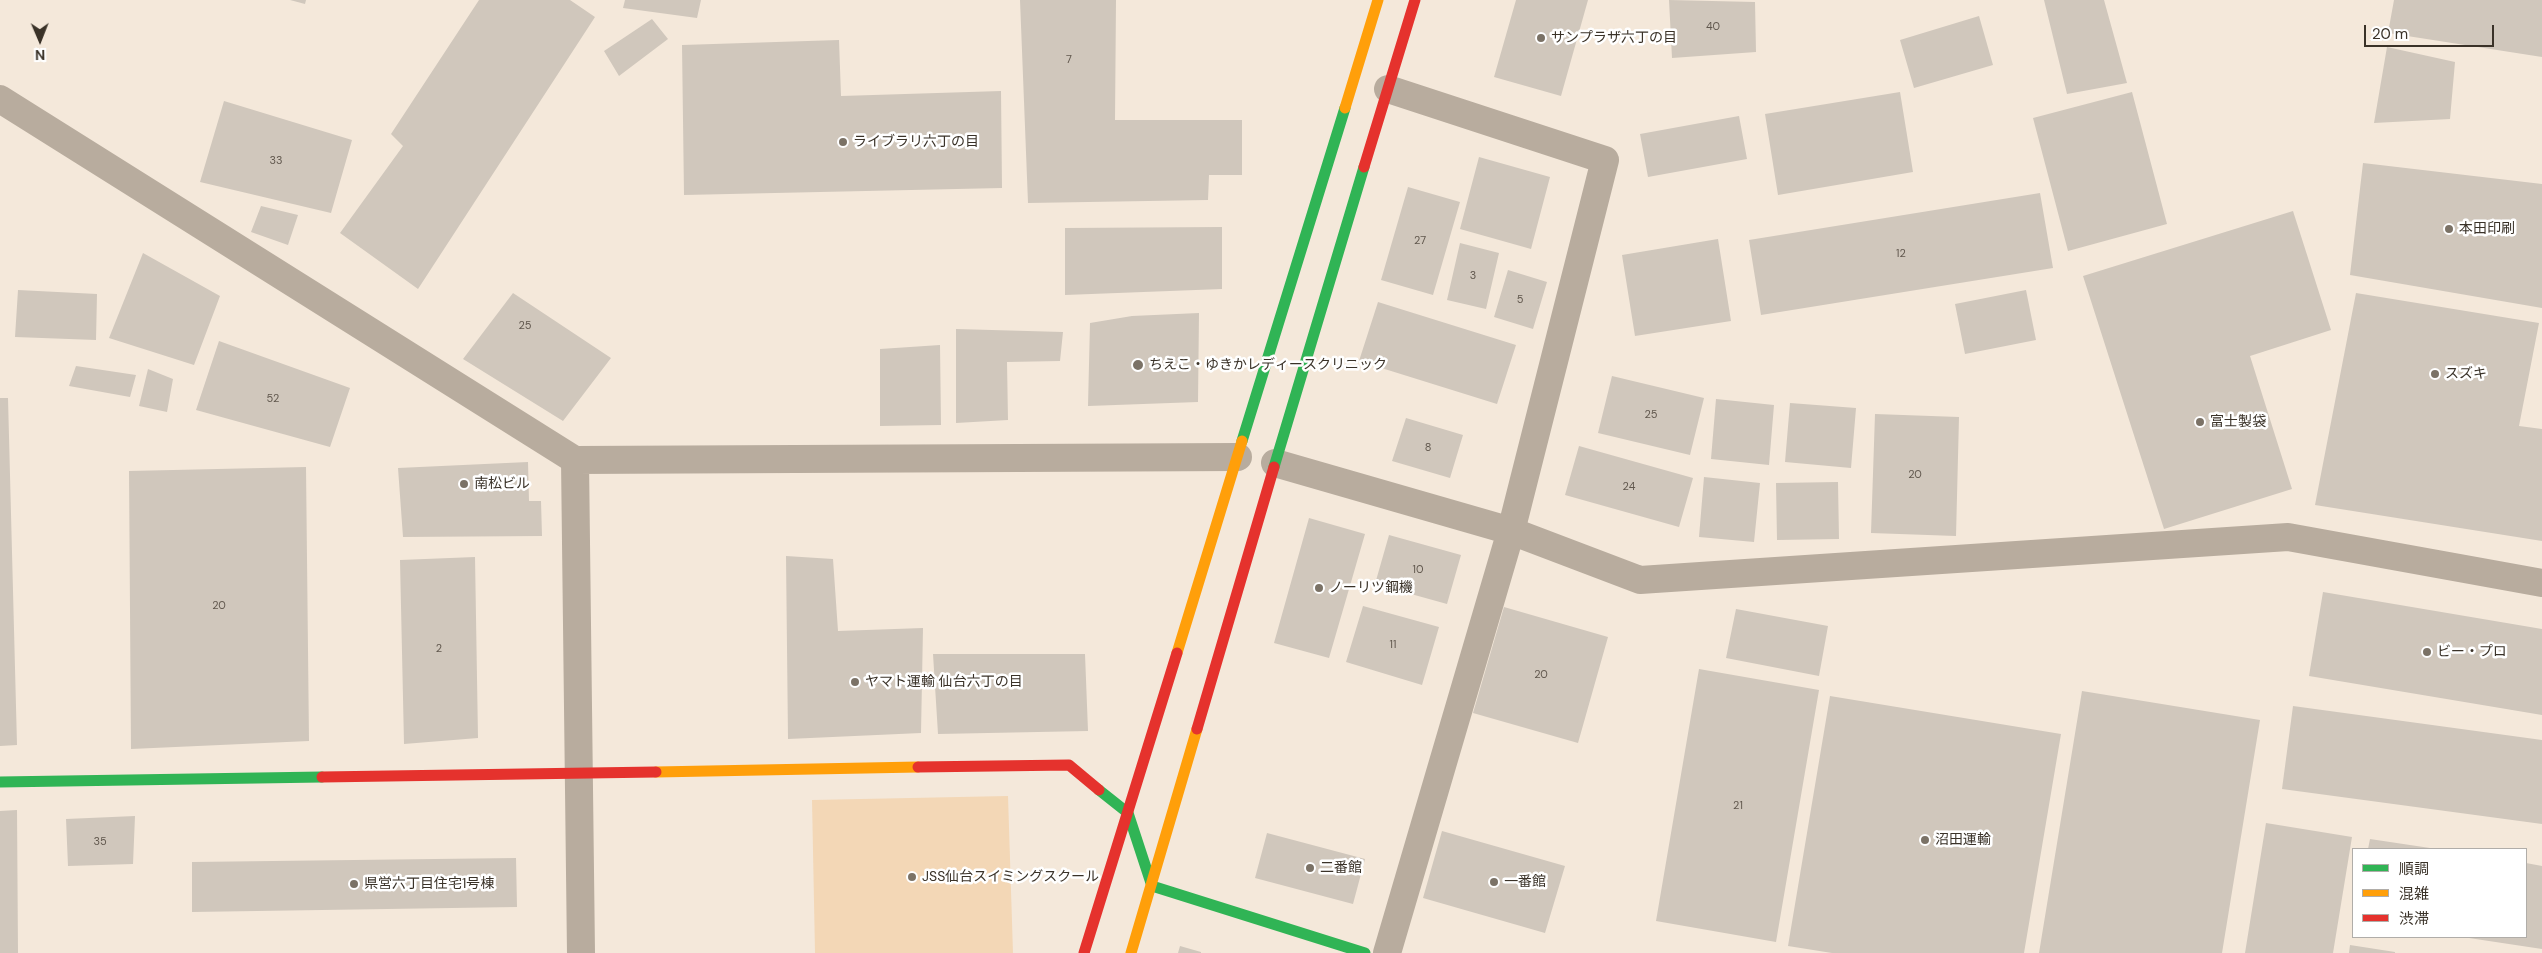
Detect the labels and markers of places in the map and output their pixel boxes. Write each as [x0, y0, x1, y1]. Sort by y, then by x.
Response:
place label: サンプラザ六丁の目 [1551, 30, 1677, 46]
marker: サンプラザ六丁の目 [1535, 32, 1547, 44]
place label: ライブラリ六丁の目 [853, 134, 979, 150]
marker: ライブラリ六丁の目 [837, 136, 849, 148]
place label: 本田印刷 [2459, 221, 2515, 237]
marker: 本田印刷 [2443, 223, 2455, 235]
place label: ちえこ・ゆきかレディースクリニック [1149, 357, 1387, 373]
marker: ちえこ・ゆきかレディースクリニック [1131, 358, 1145, 372]
place label: スズキ [2445, 366, 2487, 382]
marker: スズキ [2429, 368, 2441, 380]
place label: 富士製袋 [2210, 414, 2266, 430]
marker: 富士製袋 [2194, 416, 2206, 428]
place label: 南松ビル [474, 476, 530, 492]
marker: 南松ビル [458, 478, 470, 490]
place label: ノーリツ鋼機 [1329, 580, 1413, 596]
marker: ノーリツ鋼機 [1313, 582, 1325, 594]
place label: ビー・プロ [2437, 644, 2507, 660]
marker: ビー・プロ [2421, 646, 2433, 658]
place label: ヤマト運輸 仙台六丁の目 [865, 674, 1023, 690]
marker: ヤマト運輸 仙台六丁の目 [849, 676, 861, 688]
place label: 沼田運輸 [1935, 832, 1991, 848]
marker: 沼田運輸 [1919, 834, 1931, 846]
place label: 二番館 [1320, 860, 1362, 876]
marker: 二番館 [1304, 862, 1316, 874]
place label: JSS仙台スイミングスクール [922, 869, 1099, 885]
marker: JSS仙台スイミングスクール [906, 871, 918, 883]
place label: 一番館 [1504, 874, 1546, 890]
place label: 県営六丁目住宅1号棟 [364, 876, 494, 892]
marker: 一番館 [1488, 876, 1500, 888]
marker: 県営六丁目住宅1号棟 [348, 878, 360, 890]

